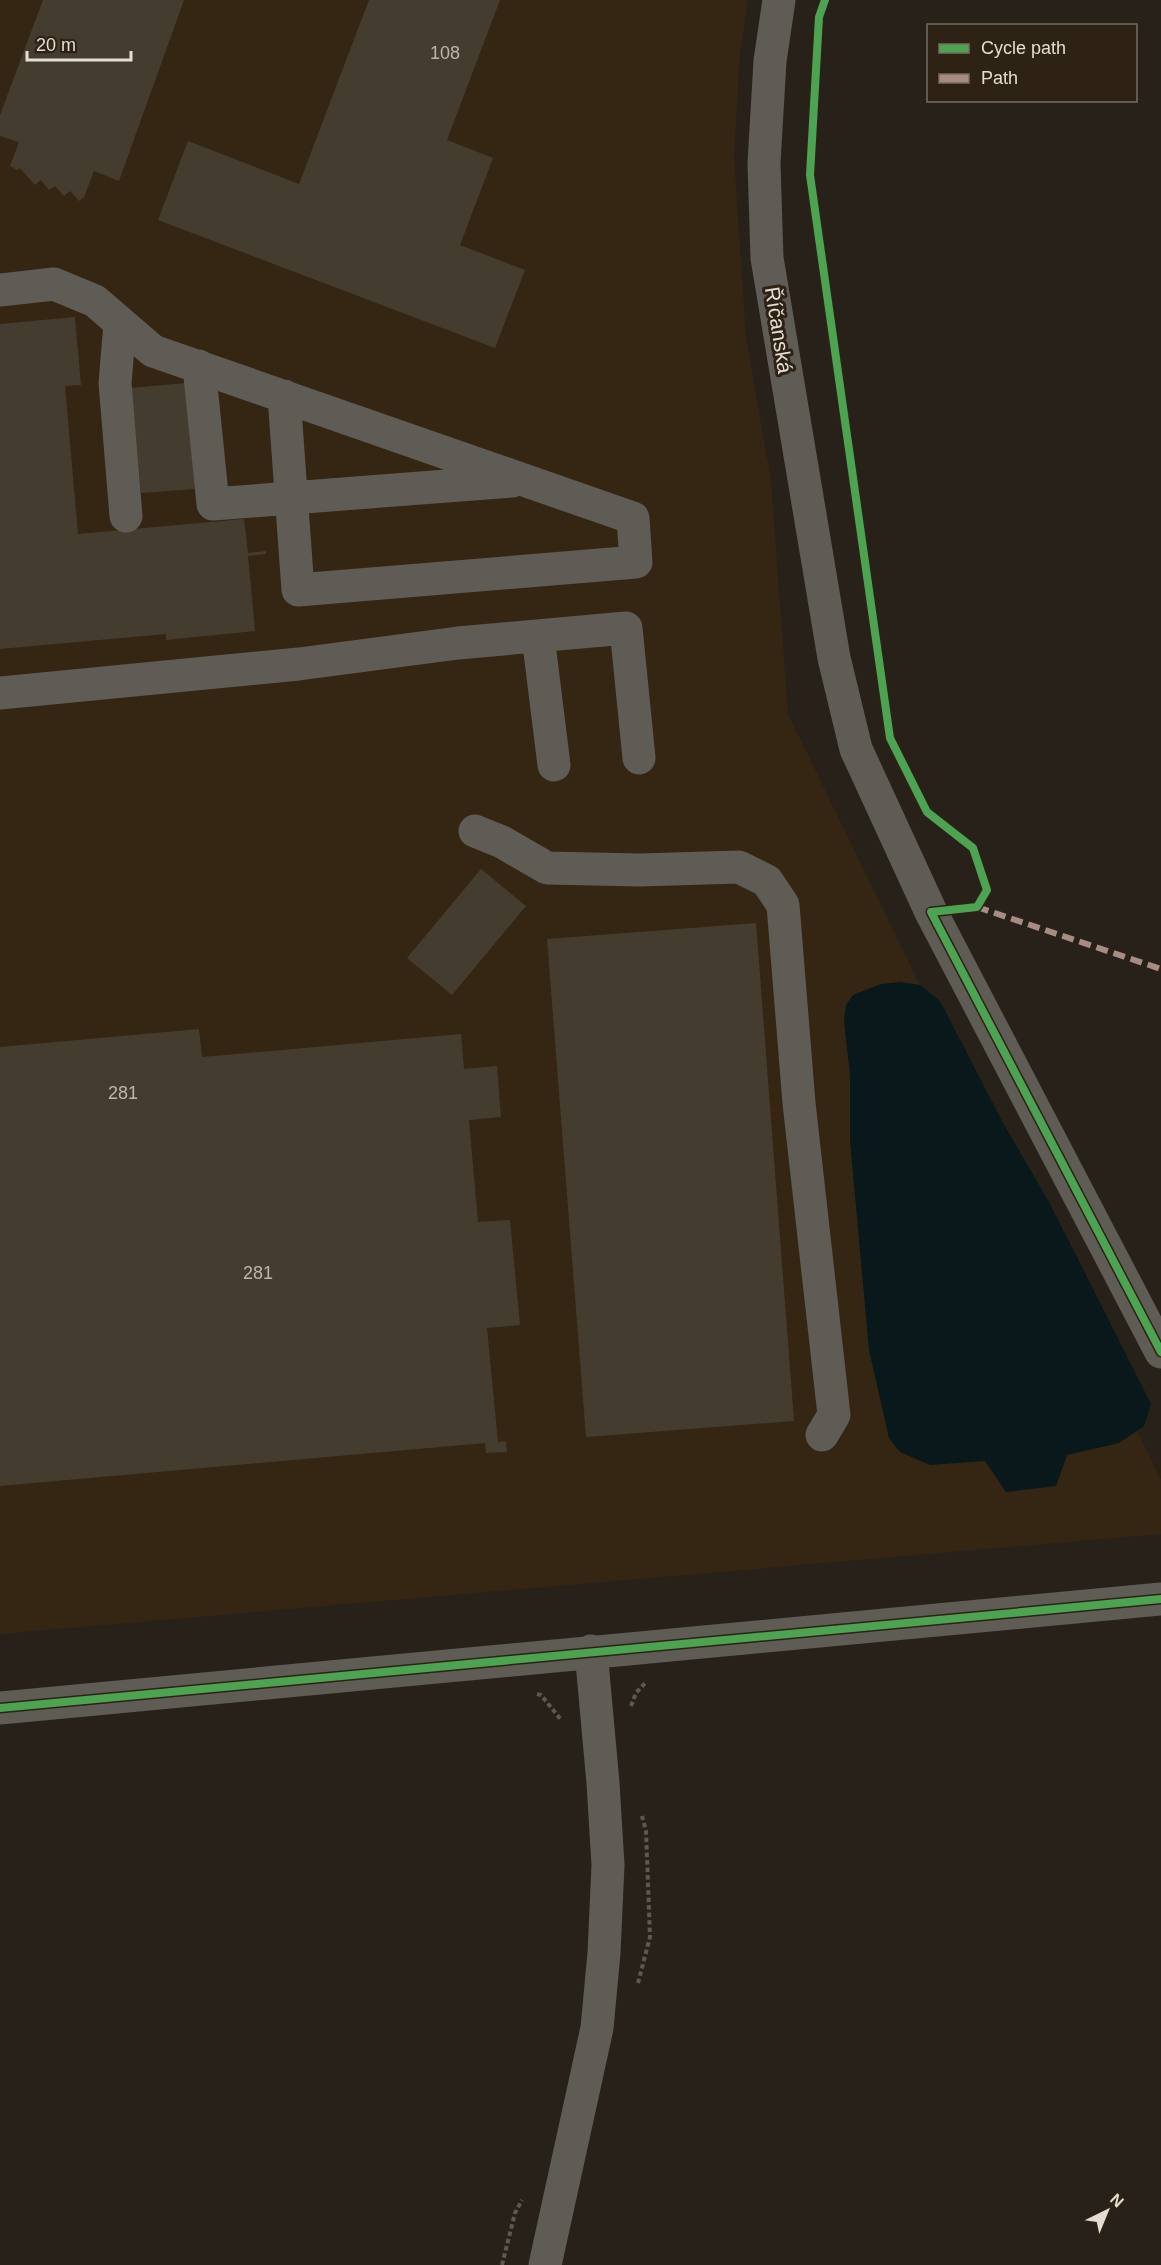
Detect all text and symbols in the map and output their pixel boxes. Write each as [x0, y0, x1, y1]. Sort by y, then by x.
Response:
scale bar [27, 24, 130, 62]
legend [927, 24, 1137, 102]
text: 20 m [36, 35, 76, 55]
text: Cycle path [981, 38, 1066, 58]
house number: 108 [430, 43, 460, 63]
text: Path [981, 68, 1018, 88]
street label: Říčanská [761, 285, 797, 375]
house number: 281 [108, 1083, 138, 1103]
house number: 281 [243, 1263, 273, 1283]
north arrow [1077, 2181, 1137, 2241]
text: N [1107, 2190, 1127, 2211]

